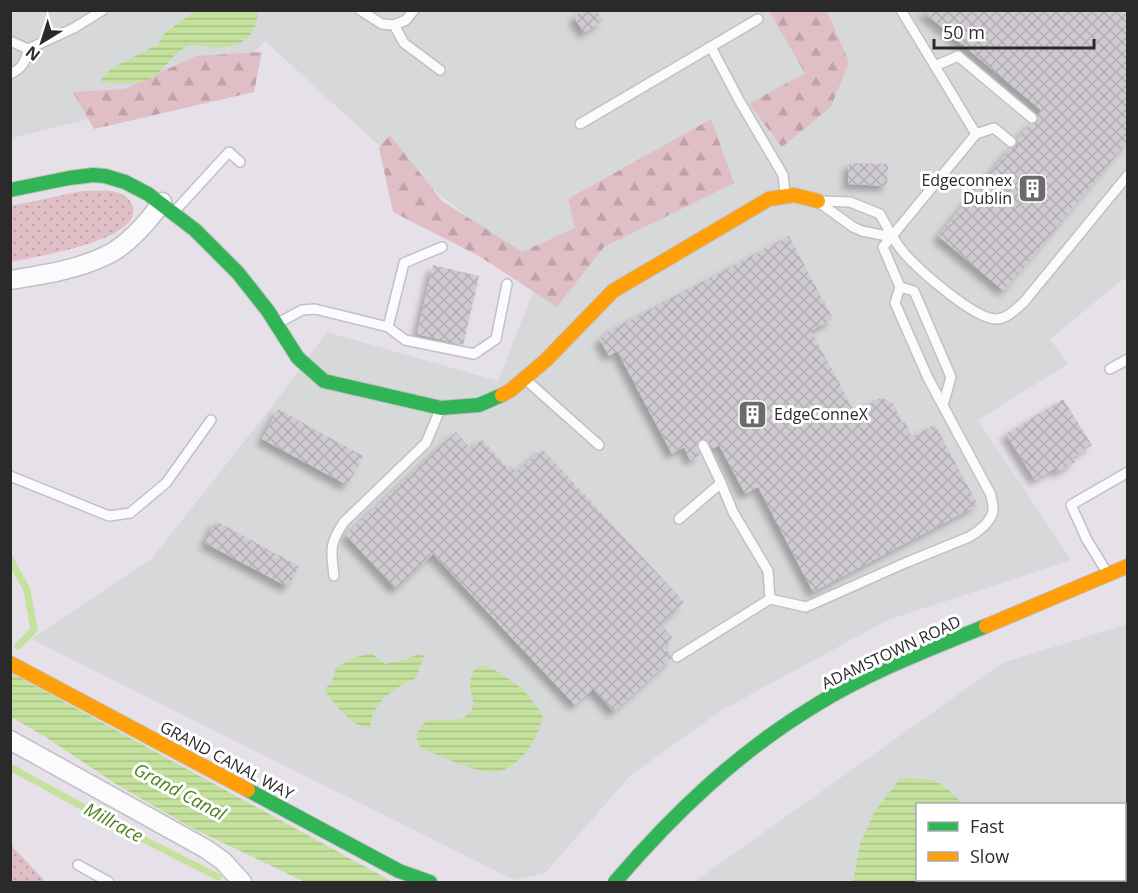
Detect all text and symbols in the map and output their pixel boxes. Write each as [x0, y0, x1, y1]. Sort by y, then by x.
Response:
north arrow [12, 12, 72, 72]
scale bar [934, 12, 1094, 50]
text: 50 m [943, 20, 985, 44]
text: N [21, 41, 45, 66]
place label: Edgeconnex Dublin [921, 169, 1013, 209]
building icon: Edgeconnex Dublin [1017, 173, 1049, 205]
building icon: EdgeConneX [737, 398, 769, 430]
place label: EdgeConneX [774, 403, 869, 425]
street label: ADAMSTOWN ROAD [818, 610, 964, 694]
street label: GRAND CANAL WAY [156, 716, 298, 805]
water label: Grand Canal [130, 757, 231, 825]
water label: Millrace [81, 797, 148, 847]
legend [916, 803, 1126, 881]
text: Fast [970, 814, 1004, 838]
text: Slow [970, 844, 1009, 868]

